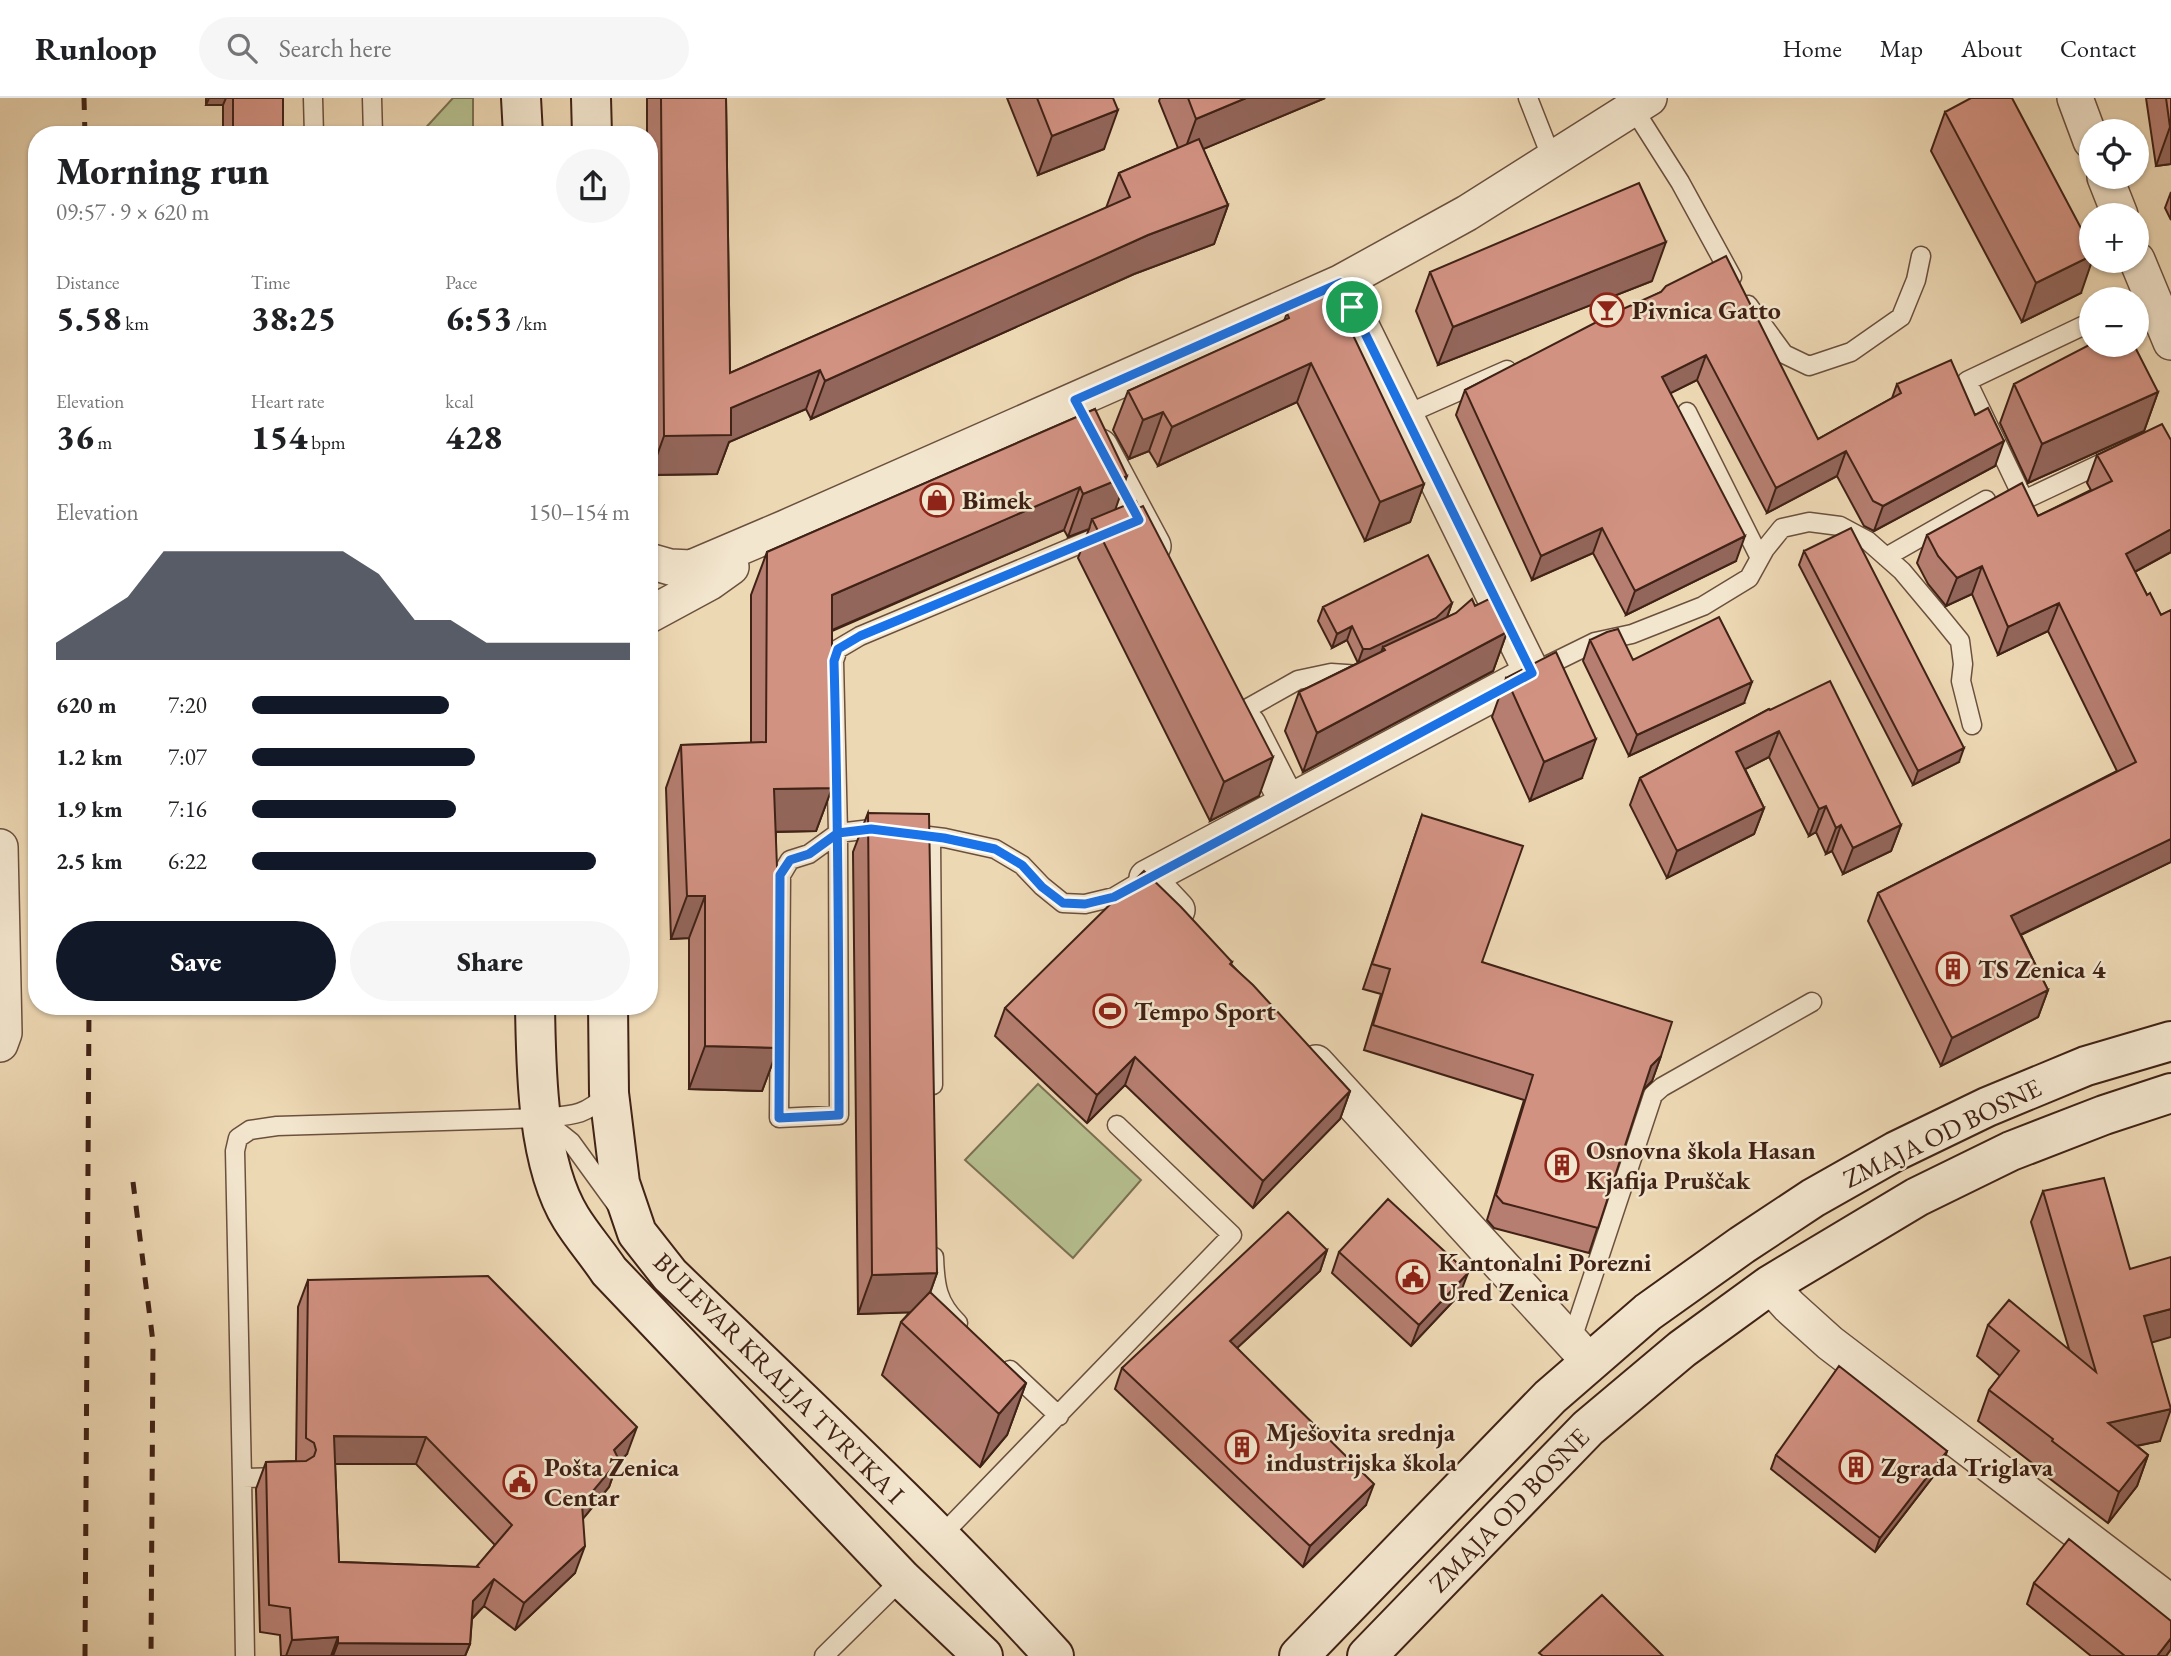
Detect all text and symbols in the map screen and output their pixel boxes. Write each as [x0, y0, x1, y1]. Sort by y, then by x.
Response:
search box [199, 17, 689, 80]
text: Runloop [35, 27, 157, 70]
icon: search [223, 29, 261, 67]
text: Search here [279, 31, 391, 65]
text: Home [1782, 33, 1842, 64]
text: Map [1880, 33, 1923, 64]
text: About [1961, 33, 2022, 64]
text: Contact [2060, 33, 2136, 64]
map controls [2079, 119, 2149, 357]
button: locate [2079, 119, 2149, 189]
text: Morning run [56, 146, 269, 195]
button: share [556, 149, 630, 223]
text: 09:57 · 9 × 620 m [56, 197, 209, 227]
button: + [2079, 203, 2149, 273]
text: Distance [56, 270, 119, 295]
text: Time [251, 270, 290, 295]
text: Pace [445, 270, 477, 295]
pin [1322, 277, 1382, 337]
button: − [2079, 287, 2149, 357]
icon: arrive [1333, 288, 1371, 326]
bar icon: Pivnica Gatto [1588, 291, 1626, 329]
place label: Pivnica Gatto [1632, 293, 1781, 327]
text: 5.58 [56, 295, 122, 340]
text: 38:25 [251, 295, 336, 340]
text: 6:53 [445, 295, 512, 340]
text: km [122, 311, 149, 336]
text: /km [512, 311, 547, 336]
text: Elevation [56, 389, 124, 414]
text: Heart rate [251, 389, 324, 414]
text: kcal [445, 389, 474, 414]
text: 36 [56, 414, 94, 459]
text: 154 [251, 414, 307, 459]
text: 428 [445, 414, 502, 459]
text: m [94, 430, 112, 455]
text: bpm [307, 430, 346, 455]
shop icon: Bimek [918, 481, 956, 519]
place label: Bimek [962, 483, 1033, 517]
text: Elevation [56, 497, 139, 527]
text: 150–154 m [529, 497, 630, 527]
text: 620 m [56, 690, 117, 720]
text: 7:20 [168, 690, 207, 720]
text: 1.2 km [56, 742, 123, 772]
text: 7:07 [168, 742, 207, 772]
text: 1.9 km [56, 794, 123, 824]
text: 7:16 [168, 794, 207, 824]
text: 2.5 km [56, 846, 123, 876]
text: 6:22 [168, 846, 207, 876]
button: Save [56, 921, 336, 1001]
button: Share [350, 921, 630, 1001]
building icon: TS Zenica 4 [1934, 950, 1972, 988]
place label: TS Zenica 4 [1978, 952, 2106, 986]
sports icon: Tempo Sport [1091, 992, 1129, 1030]
place label: Tempo Sport [1134, 994, 1276, 1028]
street label: ZMAJA OD BOSNE [1837, 1070, 2047, 1196]
place label: Osnovna škola Hasan Kjafija Pruščak [1586, 1133, 1816, 1197]
building icon: Osnovna škola Hasan Kjafija Pruščak [1543, 1146, 1581, 1184]
street label: BULEVAR KRALJA TVRTKA I [646, 1245, 912, 1511]
place label: Kantonalni Porezni Ured Zenica [1438, 1245, 1652, 1309]
public building icon: Kantonalni Porezni Ured Zenica [1394, 1258, 1432, 1296]
place label: Mješovita srednja industrijska škola [1266, 1415, 1458, 1479]
street label: ZMAJA OD BOSNE [1422, 1420, 1597, 1600]
building icon: Mješovita srednja industrijska škola [1223, 1428, 1261, 1466]
building icon: Zgrada Triglava [1837, 1448, 1875, 1486]
place label: Pošta Zenica Centar [544, 1450, 680, 1514]
place label: Zgrada Triglava [1881, 1450, 2054, 1484]
public building icon: Pošta Zenica Centar [501, 1463, 539, 1501]

